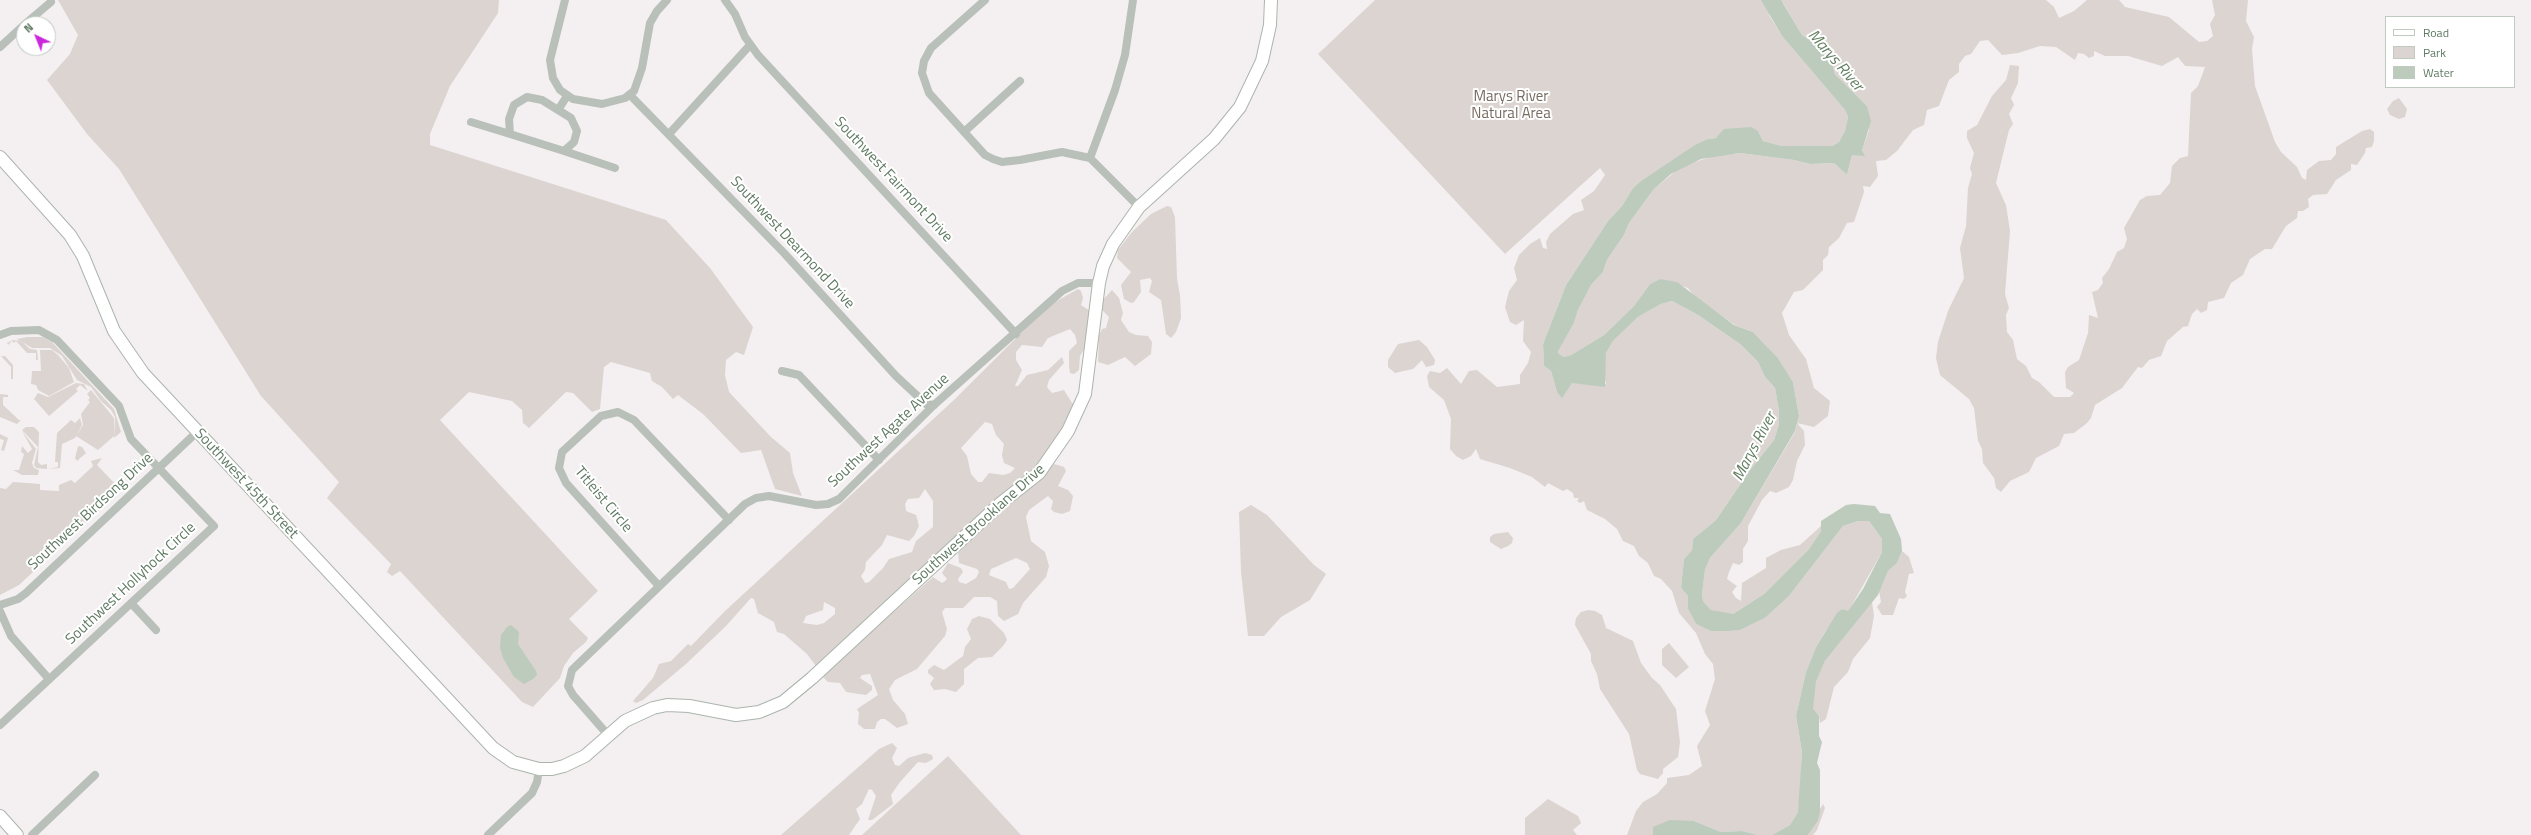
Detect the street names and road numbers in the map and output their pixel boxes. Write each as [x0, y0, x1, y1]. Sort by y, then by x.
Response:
street label: Southwest Fairmont Drive [830, 114, 956, 246]
street label: Southwest Dearmond Drive [726, 173, 858, 313]
street label: Southwest Agate Avenue [825, 370, 953, 492]
street label: Southwest 45th Street [190, 425, 302, 543]
street label: Southwest Birdsong Drive [25, 450, 157, 574]
street label: Southwest Brooklane Drive [909, 461, 1049, 589]
street label: Titleist Circle [570, 463, 636, 537]
street label: Southwest Hollyhock Circle [62, 519, 200, 649]

